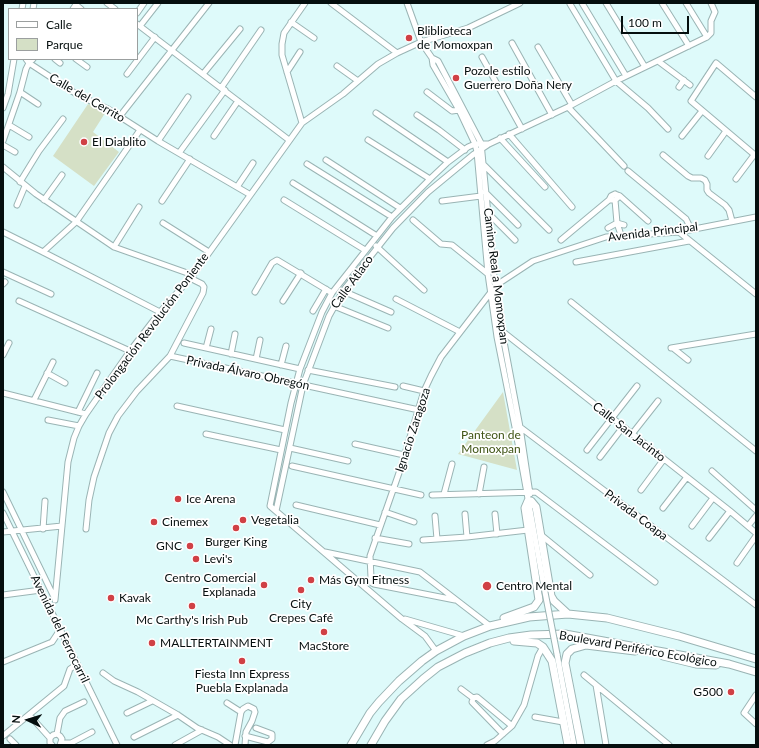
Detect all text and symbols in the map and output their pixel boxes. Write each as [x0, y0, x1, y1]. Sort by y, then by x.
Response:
legend [8, 8, 138, 60]
scale bar [623, 8, 691, 34]
text: 100 m [628, 15, 662, 30]
text: Calle [46, 17, 72, 32]
place label: Bliblioteca de Momoxpan [417, 24, 493, 52]
marker: Bliblioteca de Momoxpan [404, 33, 414, 43]
text: Parque [46, 37, 83, 52]
place label: Pozole estilo Guerrero Doña Nery [464, 64, 572, 92]
street label: Calle del Cerrito [47, 71, 127, 125]
marker: Pozole estilo Guerrero Doña Nery [451, 73, 461, 83]
place label: El Diablito [92, 135, 146, 149]
marker: El Diablito [79, 137, 89, 147]
street label: Camino Real a Momoxpan [480, 207, 512, 345]
street label: Avenida Principal [607, 219, 699, 245]
street label: Prolongación Revolución Poniente [92, 250, 212, 402]
street label: Calle Atlaco [328, 253, 376, 311]
street label: Privada Álvaro Obregón [185, 353, 311, 393]
street label: Ignacio Zaragoza [393, 386, 433, 474]
street label: Calle San Jacinto [590, 399, 668, 465]
park label: Panteon de Momoxpan [461, 428, 521, 456]
street label: Privada Coapa [602, 487, 670, 543]
place label: Ice Arena [186, 492, 235, 506]
marker: Ice Arena [173, 494, 183, 504]
place label: Vegetalia [251, 513, 299, 527]
place label: Cinemex [162, 515, 208, 529]
marker: Vegetalia [238, 515, 248, 525]
marker: Cinemex [149, 517, 159, 527]
marker: Burger King [231, 523, 241, 533]
place label: Burger King [205, 535, 267, 549]
place label: GNC [156, 539, 182, 553]
marker: GNC [185, 541, 195, 551]
place label: Levi's [204, 552, 233, 566]
marker: Levi's [191, 554, 201, 564]
place label: Centro Comercial Explanada [164, 571, 256, 599]
street label: Avenida del Ferrocarril [28, 573, 92, 685]
place label: Más Gym Fitness [319, 573, 409, 587]
marker: Más Gym Fitness [306, 575, 316, 585]
place label: Centro Mental [496, 579, 572, 593]
marker: Centro Comercial Explanada [259, 580, 269, 590]
marker: Centro Mental [481, 580, 493, 592]
marker: City Crepes Café [296, 585, 306, 595]
place label: Kavak [119, 591, 151, 605]
marker: Kavak [106, 593, 116, 603]
place label: City Crepes Café [269, 597, 333, 625]
marker: Mc Carthy's Irish Pub [187, 601, 197, 611]
place label: Mc Carthy's Irish Pub [136, 613, 248, 627]
marker: MacStore [319, 627, 329, 637]
street label: Boulevard Periférico Ecológico [558, 628, 718, 670]
place label: MALLTERTAINMENT [160, 636, 273, 650]
marker: MALLTERTAINMENT [147, 638, 157, 648]
place label: MacStore [299, 639, 349, 653]
marker: Fiesta Inn Express Puebla Explanada [237, 656, 247, 666]
place label: Fiesta Inn Express Puebla Explanada [195, 667, 289, 695]
place label: G500 [693, 685, 723, 699]
marker: G500 [726, 687, 736, 697]
north arrow [8, 700, 48, 740]
text: N [9, 714, 22, 724]

